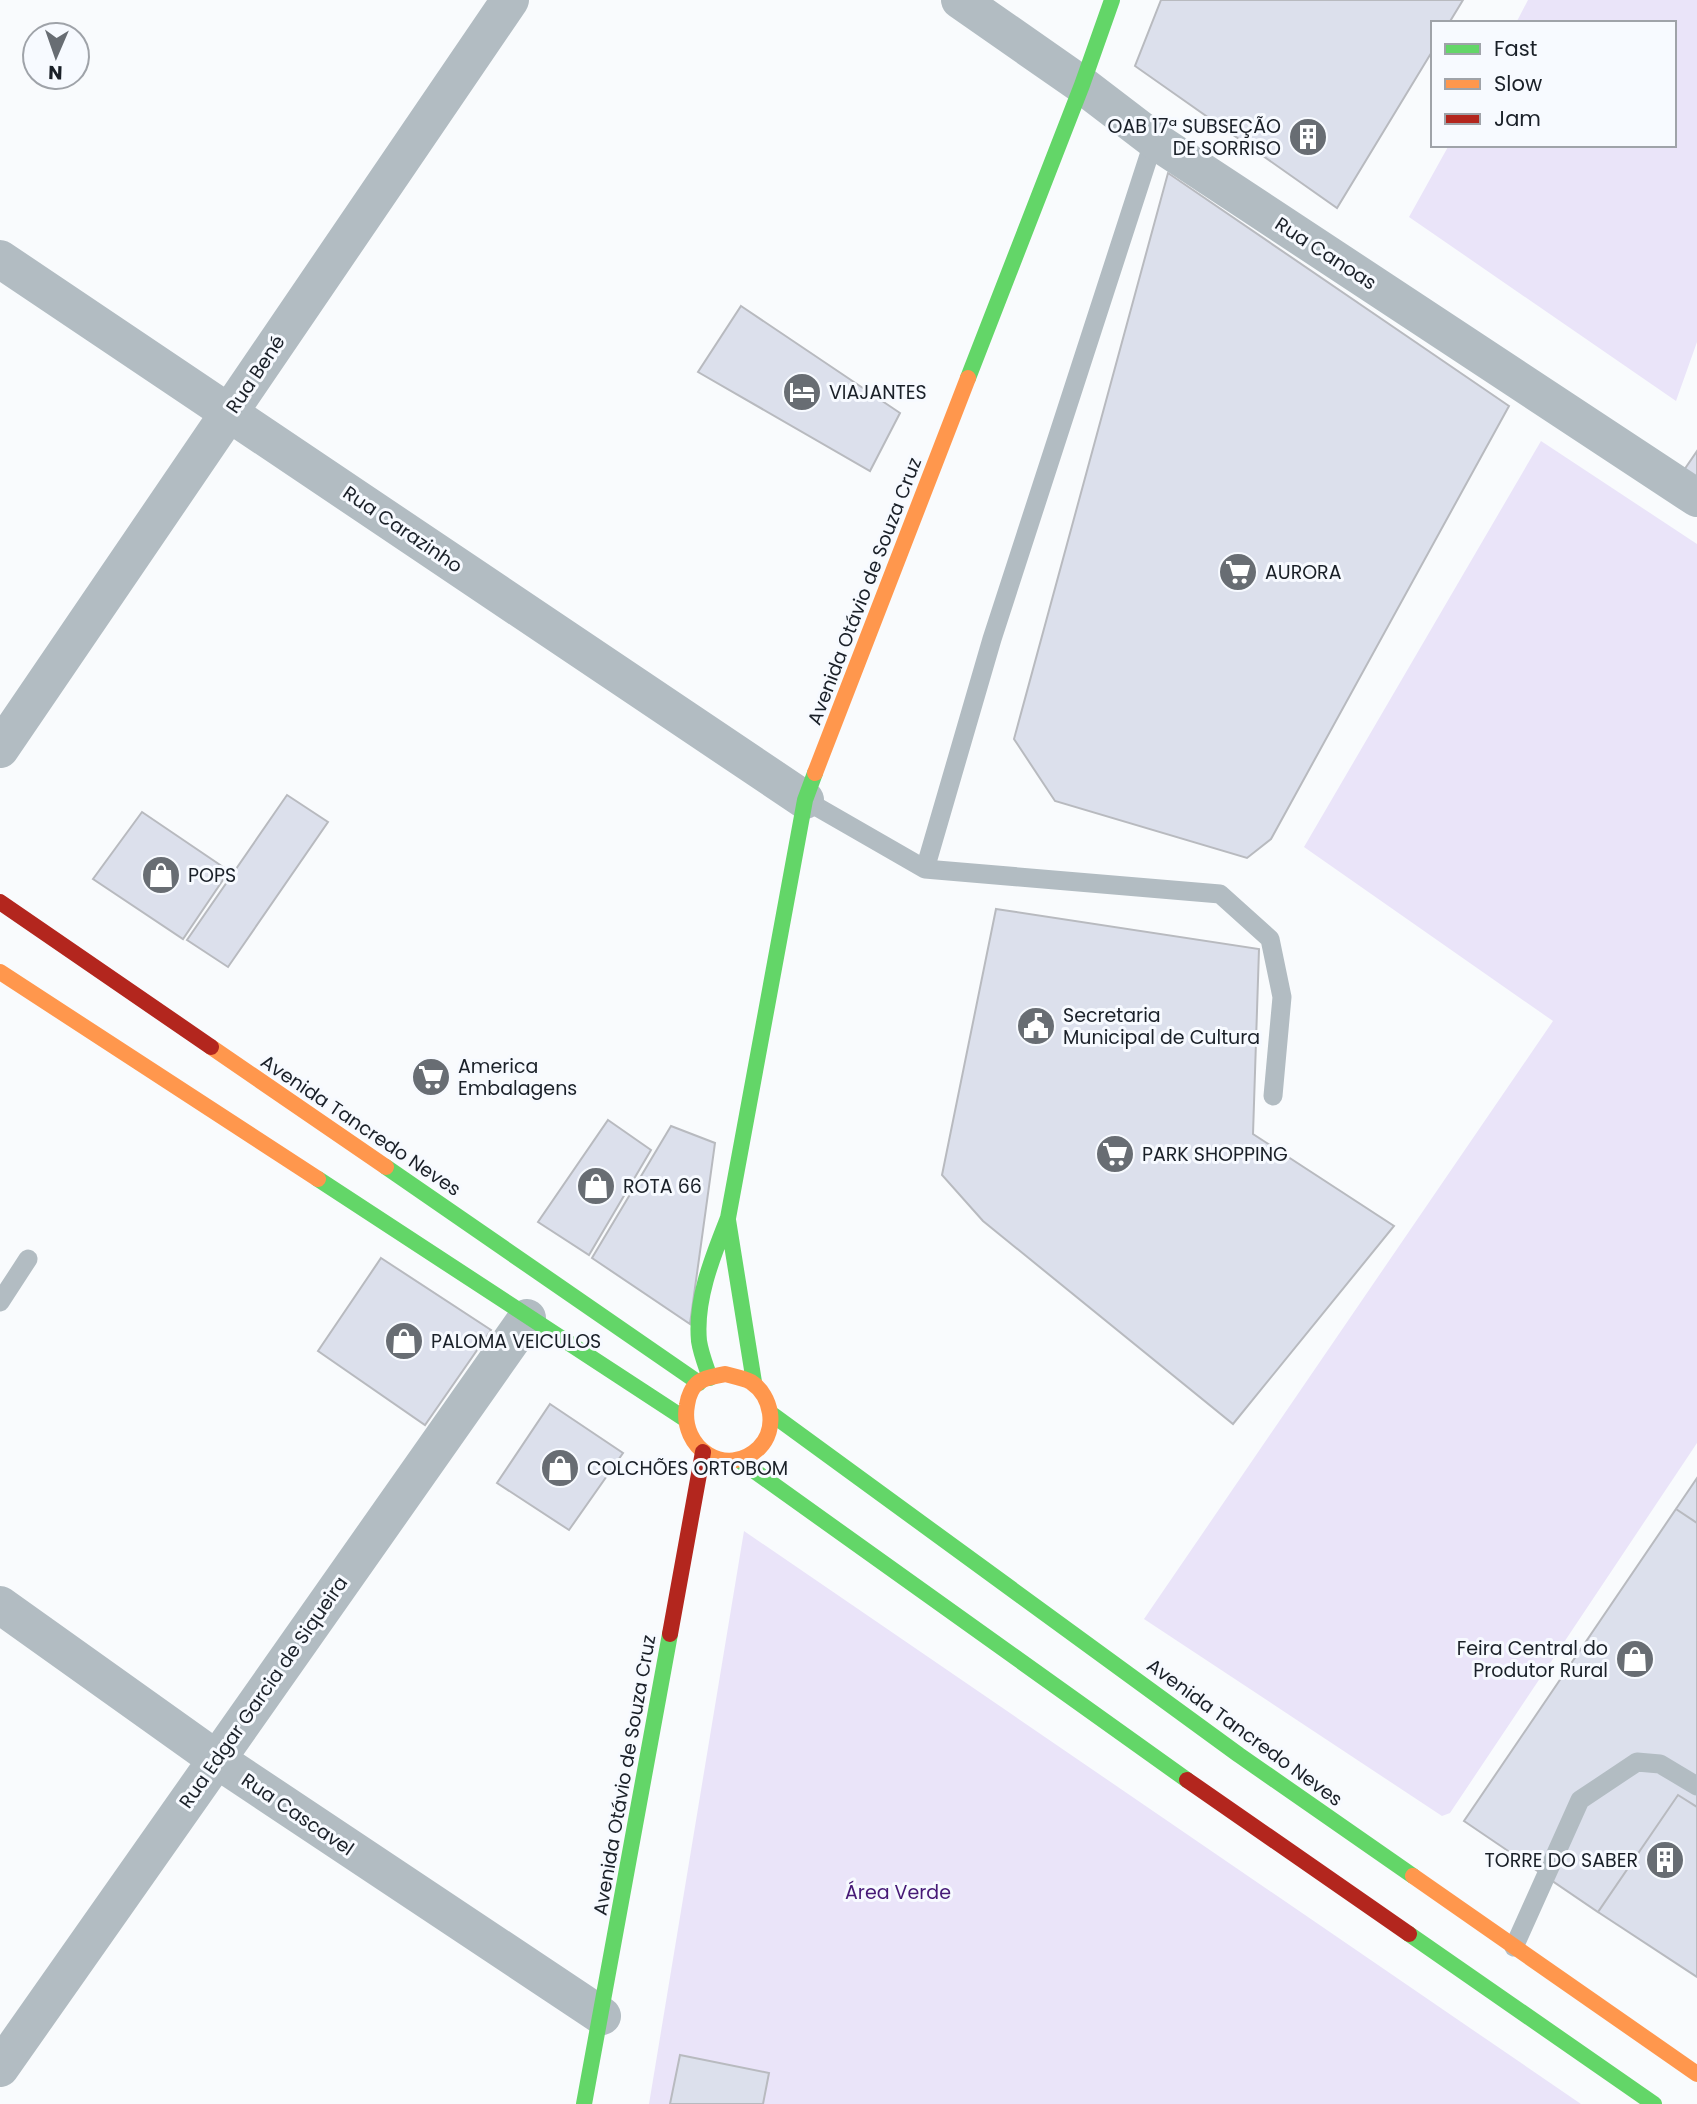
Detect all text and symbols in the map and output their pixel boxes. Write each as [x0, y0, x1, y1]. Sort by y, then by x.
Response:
north arrow [21, 21, 91, 91]
legend [1431, 21, 1676, 147]
text: Fast [1494, 34, 1537, 63]
text: N [48, 59, 63, 86]
text: Slow [1494, 69, 1542, 98]
text: Jam [1494, 104, 1541, 133]
place label: OAB 17ª SUBSEÇÃO DE SORRISO [1108, 113, 1281, 162]
building icon: OAB 17ª SUBSEÇÃO DE SORRISO [1287, 116, 1329, 158]
street label: Rua Canoas [1270, 210, 1382, 296]
street label: Rua Bené [219, 330, 291, 419]
hotel icon: VIAJANTES [781, 371, 823, 413]
place label: VIAJANTES [829, 379, 927, 406]
street label: Avenida Otávio de Souza Cruz [801, 454, 928, 729]
street label: Rua Carazinho [338, 479, 468, 579]
supermarket icon: AURORA [1217, 551, 1259, 593]
place label: AURORA [1265, 559, 1342, 586]
shop icon: POPS [140, 854, 182, 896]
place label: POPS [188, 862, 236, 889]
place label: Secretaria Municipal de Cultura [1063, 1002, 1260, 1051]
public building icon: Secretaria Municipal de Cultura [1015, 1005, 1057, 1047]
street label: Avenida Tancredo Neves [255, 1048, 466, 1203]
place label: America Embalagens [458, 1053, 577, 1102]
supermarket icon: America Embalagens [410, 1056, 452, 1098]
supermarket icon: PARK SHOPPING [1094, 1133, 1136, 1175]
place label: PARK SHOPPING [1142, 1141, 1288, 1168]
shop icon: ROTA 66 [575, 1165, 617, 1207]
place label: ROTA 66 [623, 1173, 702, 1200]
shop icon: PALOMA VEICULOS [383, 1320, 425, 1362]
place label: PALOMA VEICULOS [431, 1328, 601, 1355]
shop icon: COLCHÕES ORTOBOM [539, 1447, 581, 1489]
place label: COLCHÕES ORTOBOM [587, 1455, 788, 1482]
street label: Rua Edgar Garcia de Siqueira [173, 1571, 354, 1814]
street label: Avenida Otávio de Souza Cruz [587, 1633, 662, 1917]
place label: Feira Central do Produtor Rural [1457, 1635, 1608, 1684]
shop icon: Feira Central do Produtor Rural [1614, 1638, 1656, 1680]
street label: Avenida Tancredo Neves [1141, 1652, 1348, 1813]
street label: Rua Cascavel [236, 1767, 359, 1862]
building icon: TORRE DO SABER [1644, 1839, 1686, 1881]
place label: TORRE DO SABER [1485, 1847, 1638, 1874]
park label: Área Verde [845, 1879, 951, 1906]

